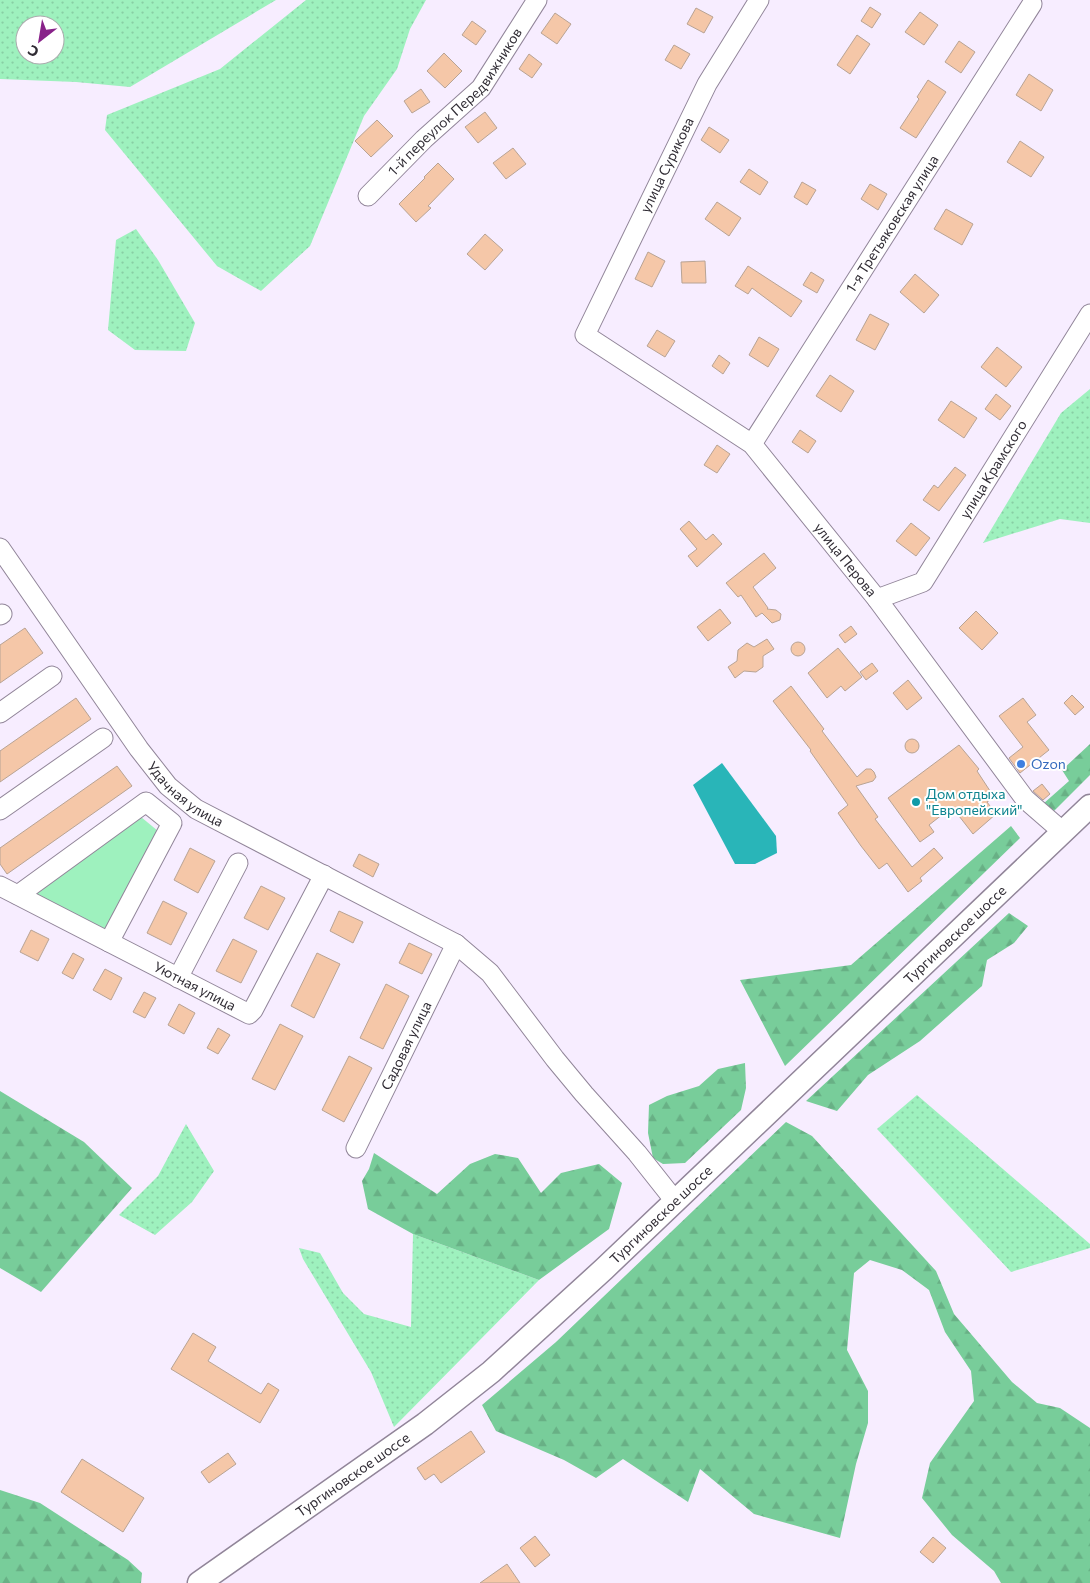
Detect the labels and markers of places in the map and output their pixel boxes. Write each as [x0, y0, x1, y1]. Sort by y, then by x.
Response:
place label: Ozon [1031, 755, 1066, 772]
marker: Ozon [1015, 758, 1027, 770]
place label: Дом отдыха "Европейский" [926, 785, 1023, 818]
marker: Дом отдыха "Европейский" [910, 796, 922, 808]

